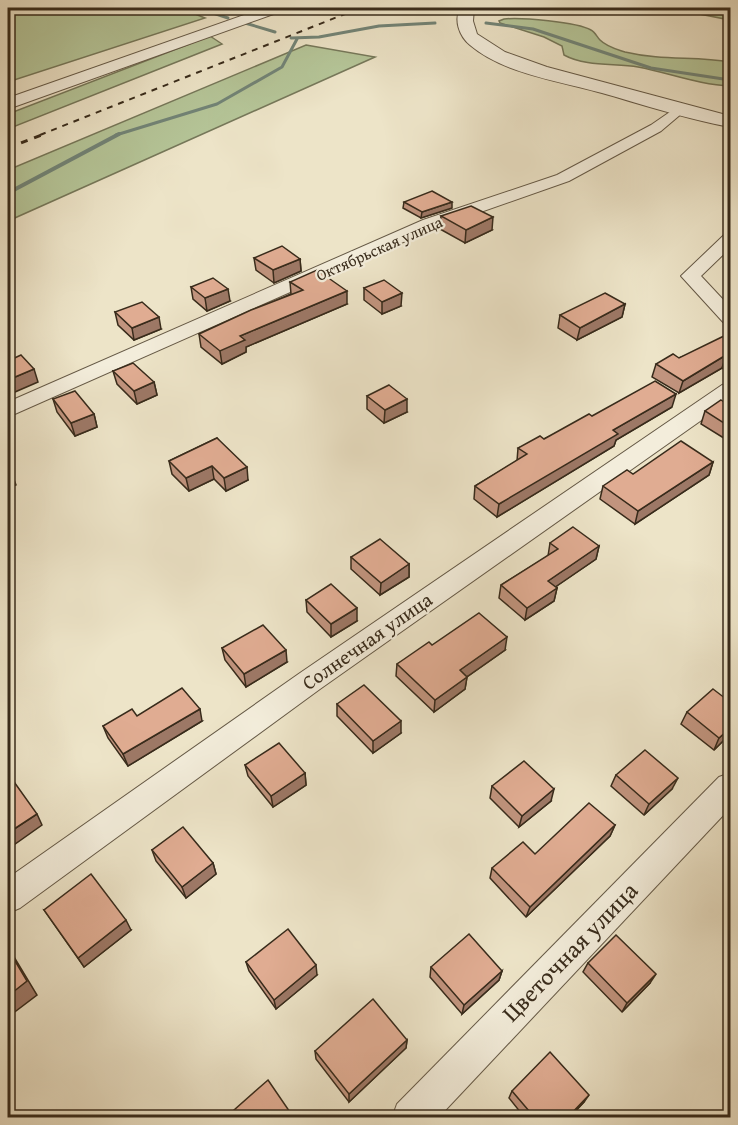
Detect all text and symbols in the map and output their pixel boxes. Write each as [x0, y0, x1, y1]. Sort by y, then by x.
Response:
street label: Октябрьская улица [312, 209, 446, 287]
street label: Солнечная улица [296, 584, 438, 696]
street label: Цветочная улица [494, 873, 646, 1030]

